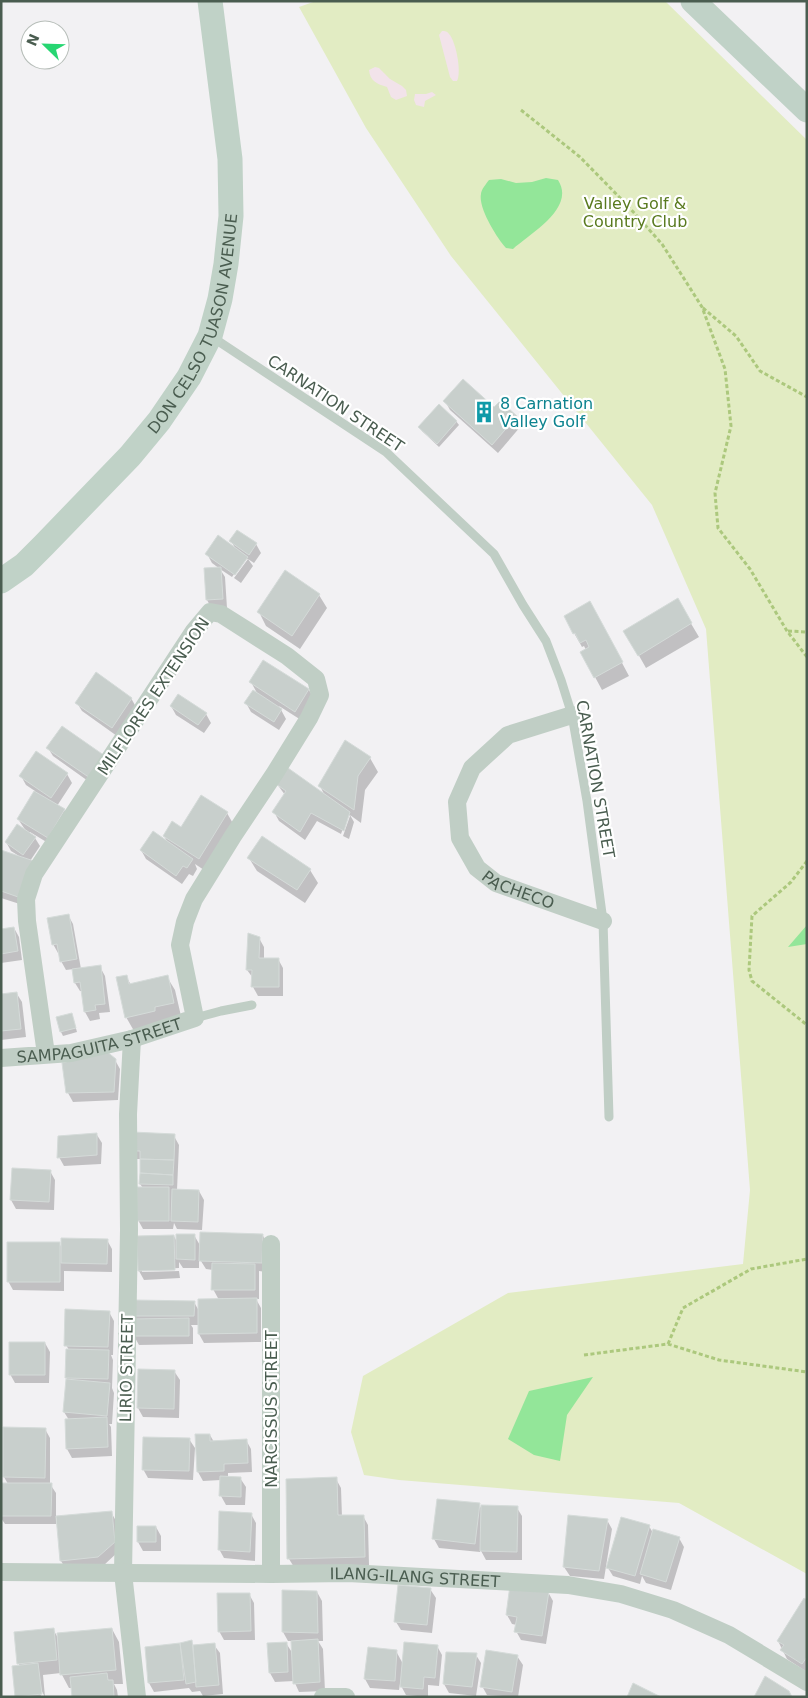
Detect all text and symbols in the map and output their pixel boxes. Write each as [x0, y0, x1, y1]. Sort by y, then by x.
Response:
north arrow [20, 20, 70, 70]
text: N [23, 31, 43, 48]
park label: Valley Golf & Country Club [583, 194, 687, 231]
street label: DON CELSO TUASON AVENUE [144, 212, 241, 437]
street label: CARNATION STREET [264, 351, 408, 456]
place label: 8 Carnation Valley Golf [500, 394, 593, 431]
building icon: 8 Carnation Valley Golf [471, 399, 497, 425]
street label: MILFLORES EXTENSION [93, 614, 213, 779]
street label: CARNATION STREET [572, 699, 619, 860]
street label: PACHECO [478, 867, 557, 913]
street label: SAMPAGUITA STREET [16, 1014, 184, 1067]
street label: LIRIO STREET [116, 1314, 137, 1422]
street label: NARCISSUS STREET [262, 1330, 281, 1488]
street label: ILANG-ILANG STREET [330, 1564, 501, 1591]

